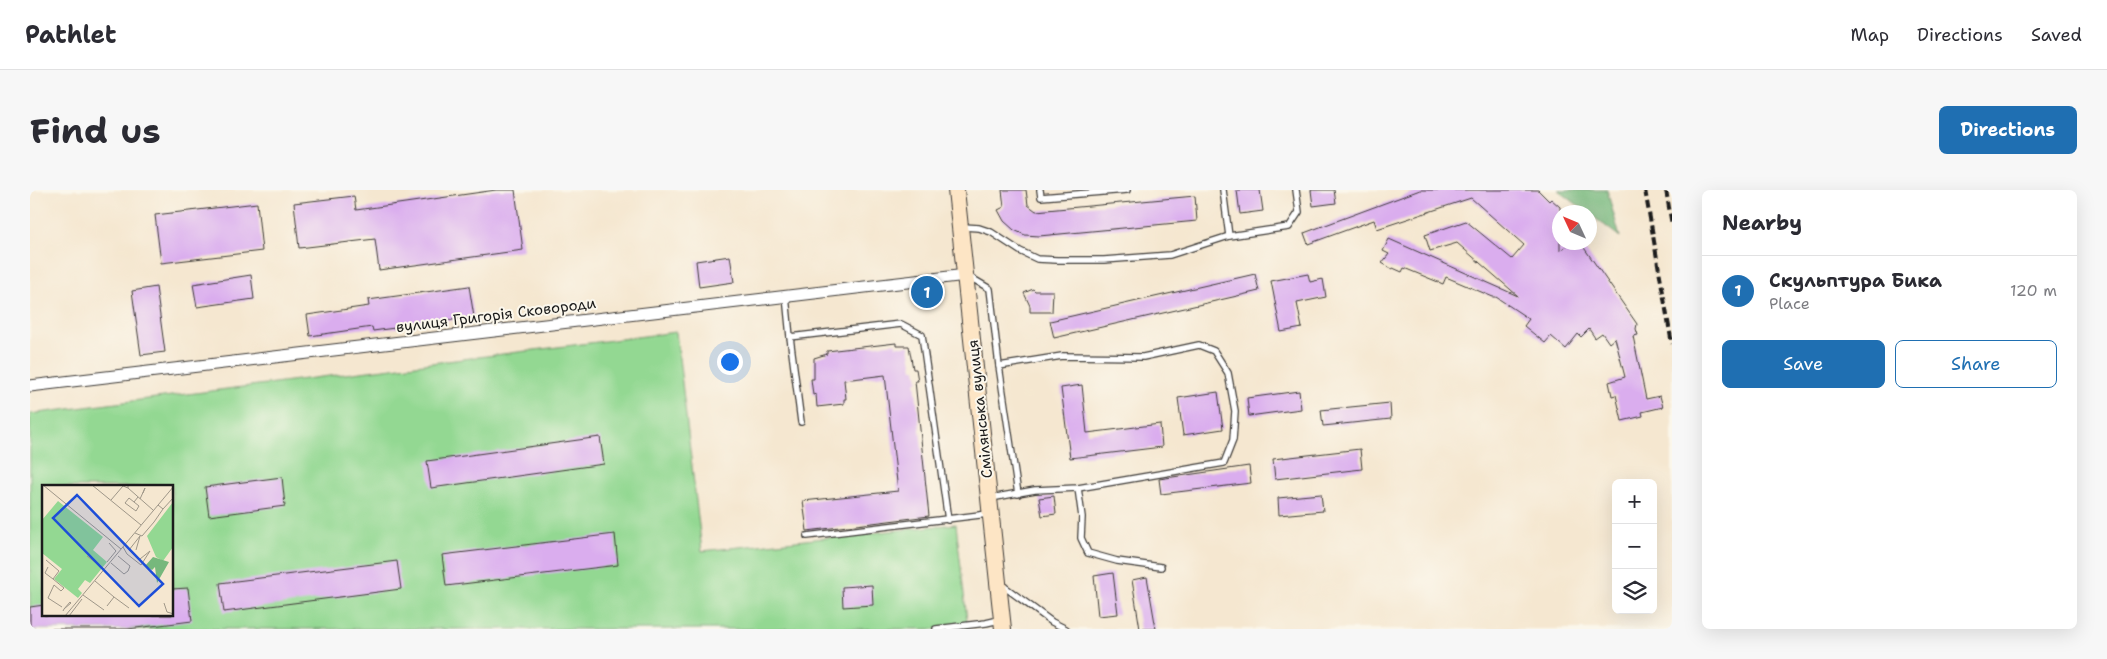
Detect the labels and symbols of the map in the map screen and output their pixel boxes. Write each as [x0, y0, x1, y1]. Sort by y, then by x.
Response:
north arrow [1552, 205, 1597, 250]
pin: 1 [911, 273, 943, 311]
street label: вулиця Григорія Сковороди [395, 293, 597, 337]
street label: Смілянська вулиця [963, 339, 997, 479]
your location [717, 349, 743, 375]
inset map [42, 485, 174, 617]

